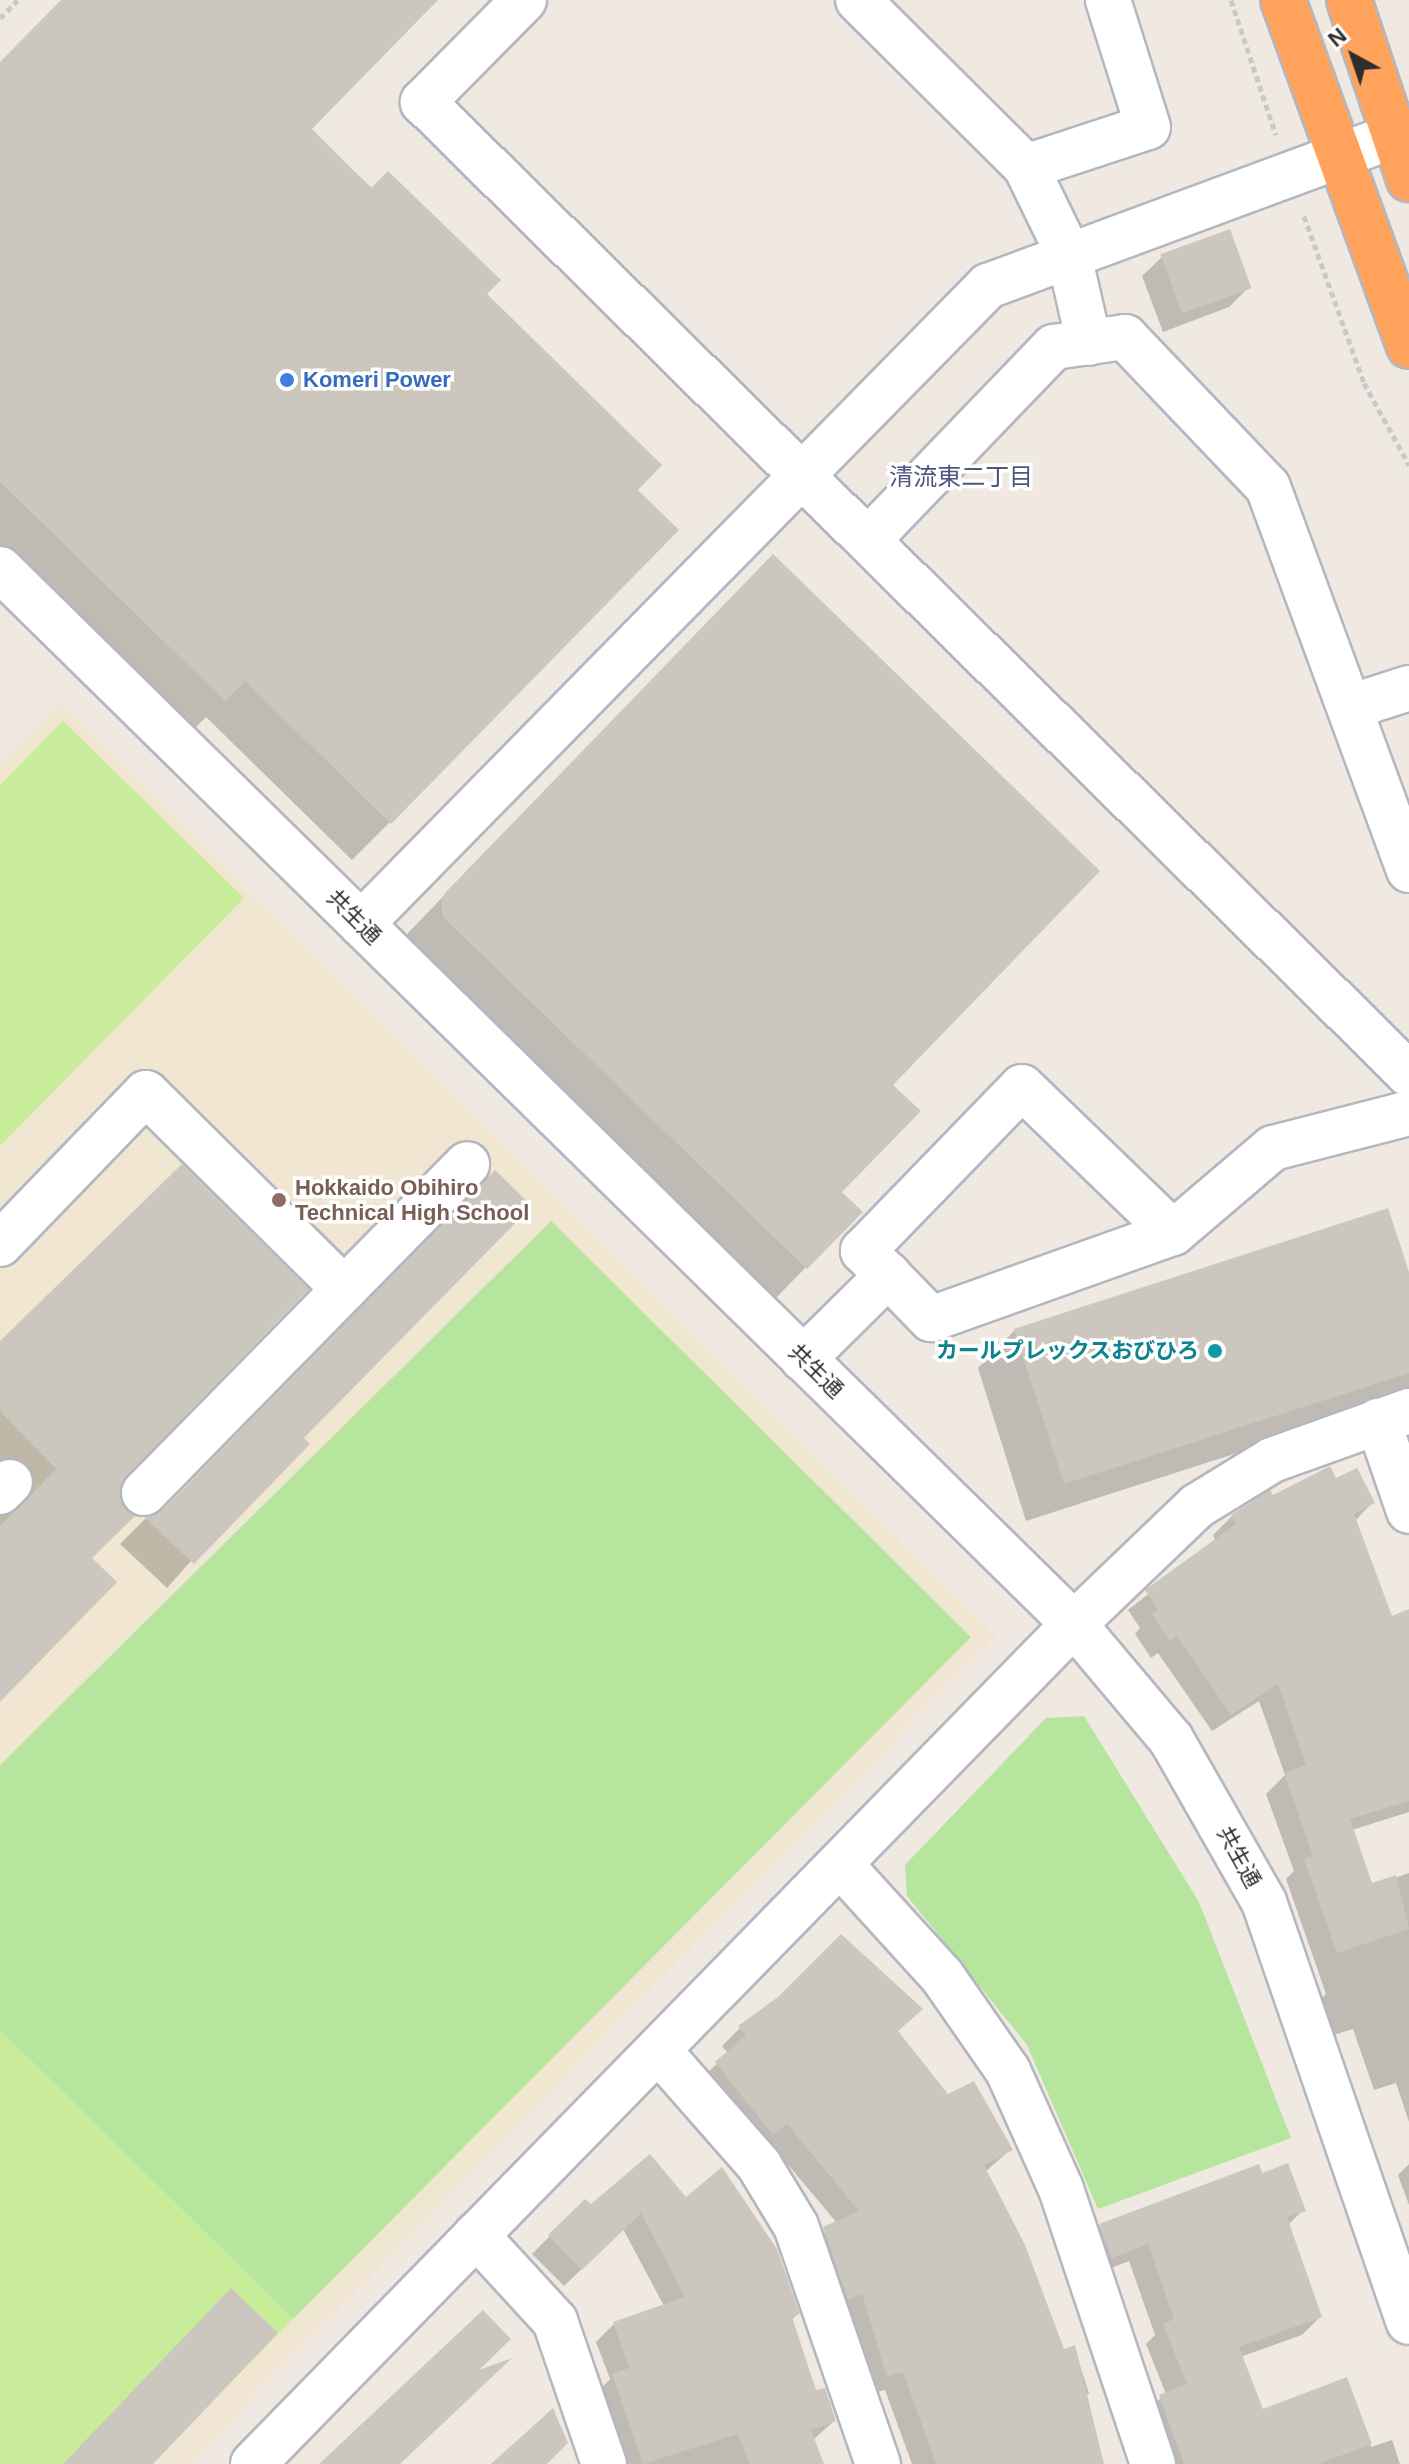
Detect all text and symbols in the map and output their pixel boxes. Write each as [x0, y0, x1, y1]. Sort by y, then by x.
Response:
north arrow [1313, 16, 1393, 96]
text: N [1323, 23, 1351, 52]
place label: Komeri Power [303, 367, 451, 393]
marker: Komeri Power [278, 371, 296, 389]
district label: 清流東二丁目 [889, 463, 1033, 491]
street label: 共生通 [321, 884, 387, 950]
place label: Hokkaido Obihiro Technical High School [295, 1174, 529, 1226]
marker: Hokkaido Obihiro Technical High School [270, 1191, 288, 1209]
place label: カールプレックスおびひろ [935, 1338, 1199, 1364]
street label: 共生通 [783, 1339, 849, 1403]
marker: カールプレックスおびひろ [1206, 1342, 1224, 1360]
street label: 共生通 [1211, 1822, 1267, 1892]

